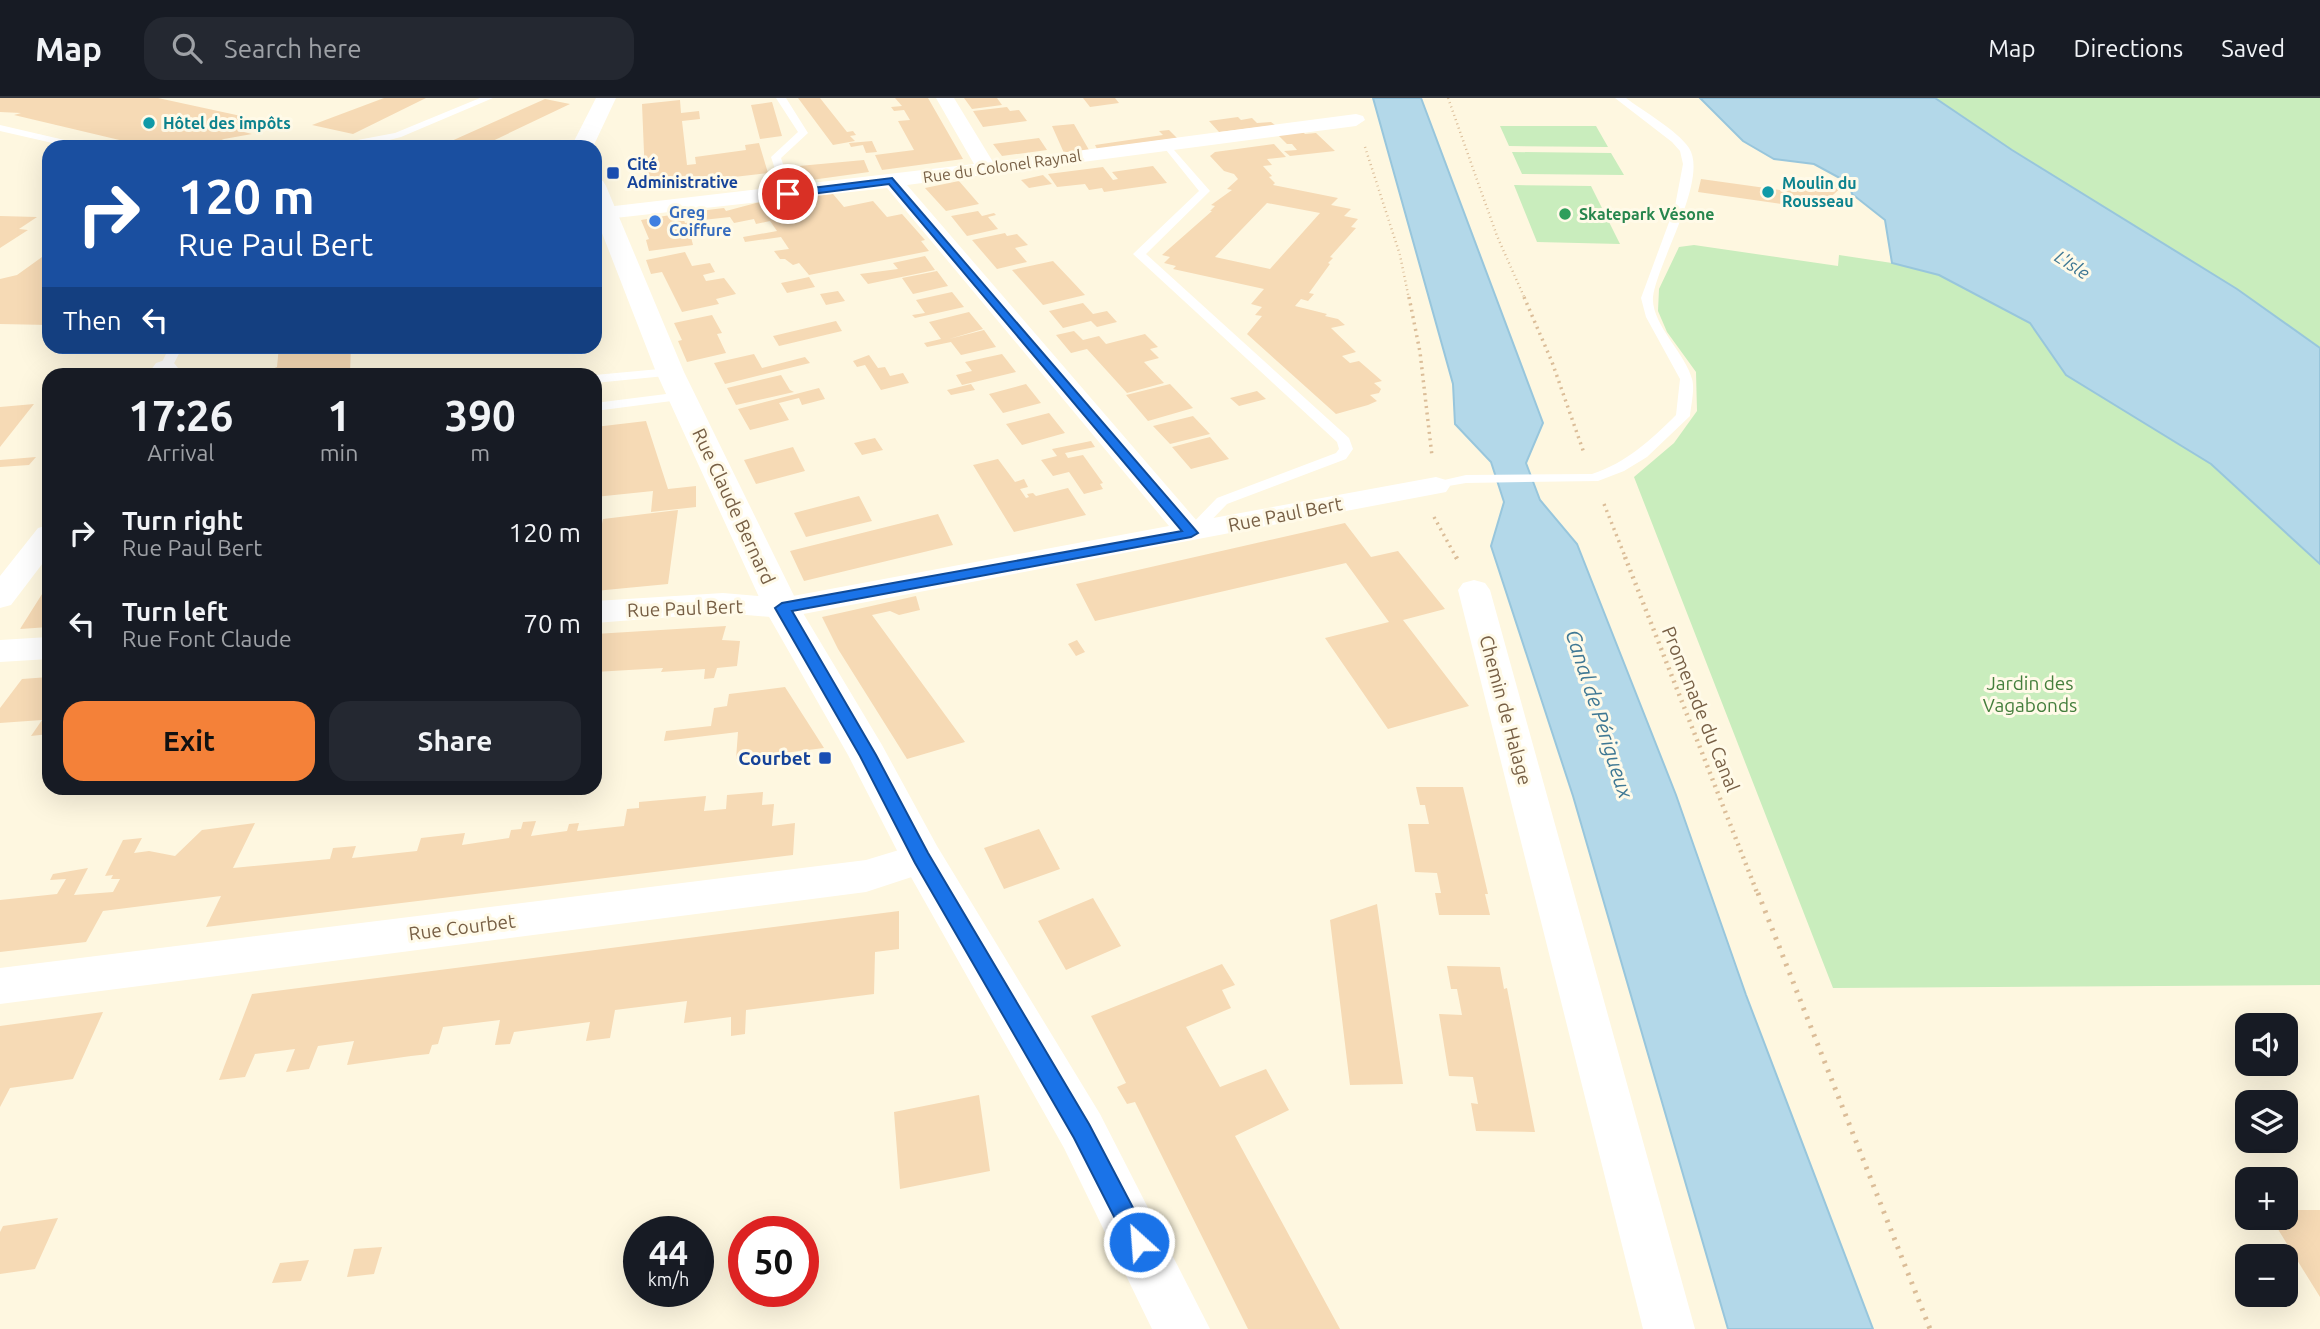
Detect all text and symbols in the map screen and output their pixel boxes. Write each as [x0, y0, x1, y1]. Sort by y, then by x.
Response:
search box [144, 17, 634, 80]
icon: search [168, 29, 206, 67]
text: Map [35, 30, 102, 67]
text: Search here [224, 34, 362, 63]
text: Map [1988, 35, 2035, 62]
text: Directions [2073, 35, 2183, 62]
text: Saved [2221, 35, 2285, 62]
place label: Hôtel des impôts [163, 114, 291, 132]
marker: Hôtel des impôts [141, 115, 157, 131]
street label: Rue du Colonel Raynal [922, 146, 1082, 186]
place label: Cité Administrative [627, 155, 738, 191]
pin [758, 164, 818, 224]
marker: Cité Administrative [605, 165, 621, 181]
icon: right [63, 168, 154, 259]
text: 120 m [178, 168, 315, 223]
place label: Moulin du Rousseau [1782, 174, 1857, 210]
icon: arrive [769, 175, 807, 213]
marker: Moulin du Rousseau [1760, 184, 1776, 200]
place label: Greg Coiffure [669, 203, 731, 239]
place label: Skatepark Vésone [1579, 205, 1714, 223]
marker: Skatepark Vésone [1557, 206, 1573, 222]
marker: Greg Coiffure [647, 213, 663, 229]
text: Rue Paul Bert [178, 226, 373, 262]
water label: L'Isle [2052, 246, 2094, 283]
icon: left [136, 301, 174, 339]
text: Then [63, 306, 122, 335]
text: 17:26 [128, 392, 233, 439]
text: 1 [327, 392, 351, 439]
text: 390 [445, 392, 516, 439]
street label: Rue Claude Bernard [688, 425, 780, 587]
text: Arrival [147, 440, 214, 465]
text: min [320, 440, 358, 465]
text: m [470, 440, 490, 465]
street label: Rue Paul Bert [1226, 492, 1344, 536]
text: Turn right [122, 506, 243, 535]
icon: right [63, 514, 101, 552]
text: 120 m [509, 518, 581, 547]
text: Rue Paul Bert [122, 535, 262, 560]
street label: Rue Paul Bert [627, 595, 744, 621]
text: Turn left [122, 597, 228, 626]
icon: left [63, 605, 101, 643]
text: 70 m [523, 609, 581, 638]
street label: Promenade du Canal [1658, 623, 1744, 795]
text: Rue Font Claude [122, 626, 292, 651]
water label: Canal de Périgueux [1561, 626, 1639, 802]
street label: Chemin de Halage [1475, 633, 1537, 787]
park label: Jardin des Vagabonds [1983, 672, 2077, 716]
button: Exit [63, 701, 315, 781]
button: Share [329, 701, 581, 781]
place label: Courbet [738, 747, 811, 769]
marker: Courbet [817, 750, 833, 766]
street label: Rue Courbet [407, 909, 517, 944]
map controls [2235, 1013, 2298, 1307]
button: sound [2235, 1013, 2298, 1076]
button: layers [2235, 1090, 2298, 1153]
button: + [2235, 1167, 2298, 1230]
position arrow [1102, 1205, 1176, 1279]
speed limit sign: 50 [728, 1216, 819, 1307]
text: 44 [649, 1232, 688, 1272]
button: − [2235, 1244, 2298, 1307]
text: km/h [648, 1269, 689, 1289]

